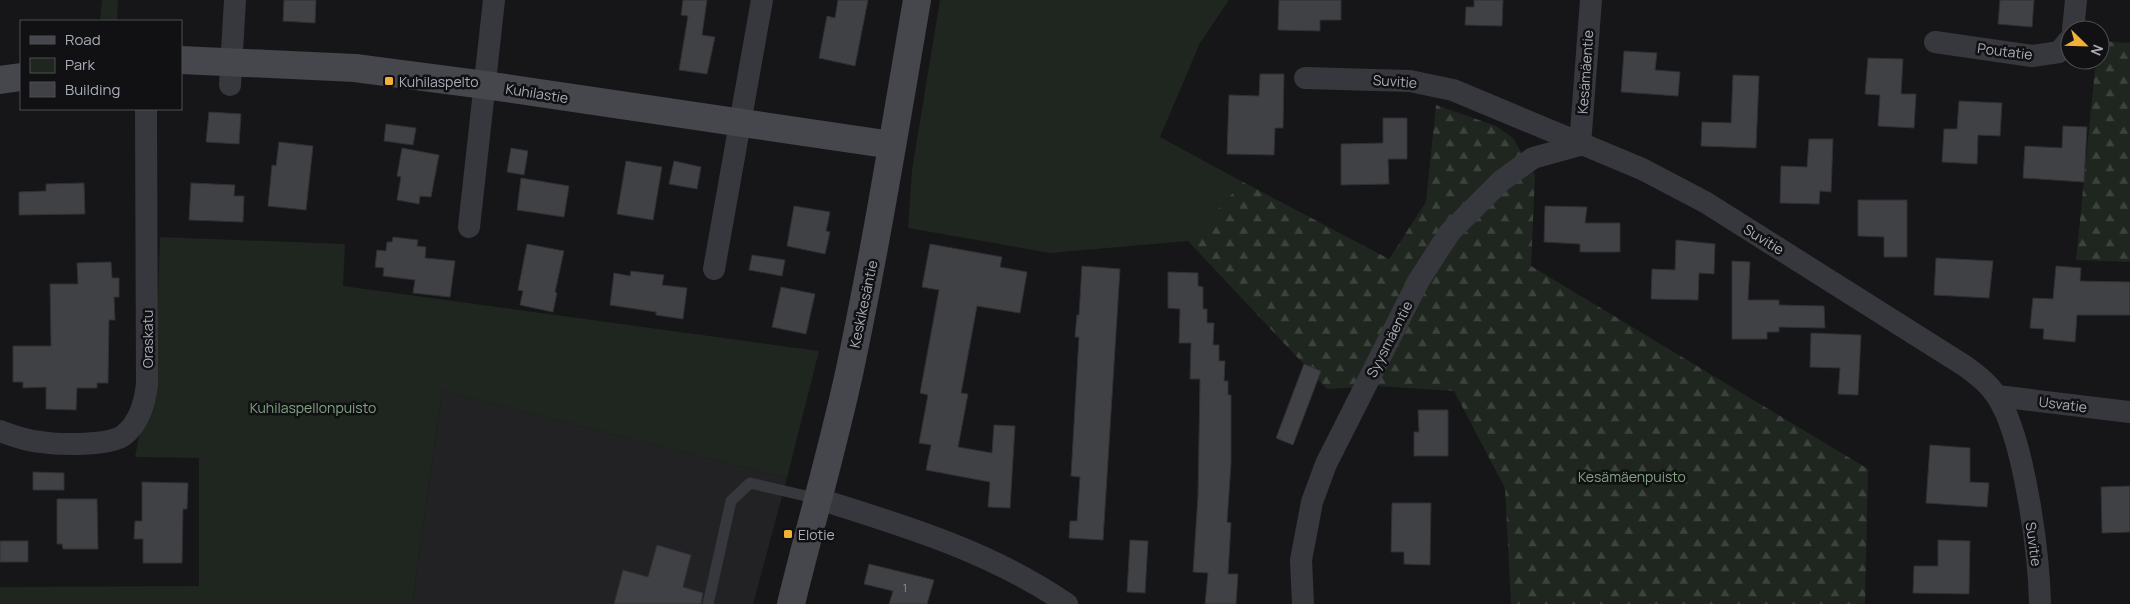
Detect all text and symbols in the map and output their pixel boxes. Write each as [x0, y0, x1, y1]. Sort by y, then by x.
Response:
legend [20, 20, 182, 110]
north arrow [2060, 20, 2110, 70]
text: Road [65, 29, 101, 50]
street label: Kesämäentie [1573, 29, 1597, 115]
street label: Poutatie [1976, 38, 2034, 64]
text: N [2087, 42, 2108, 59]
text: Park [65, 54, 95, 75]
street label: Suvitie [1372, 70, 1418, 92]
place label: Kuhilaspelto [399, 72, 478, 91]
marker: Kuhilaspelto [383, 75, 395, 87]
text: Building [65, 79, 120, 100]
street label: Kuhilastie [504, 79, 570, 107]
street label: Suvitie [1740, 219, 1788, 259]
street label: Keskikesäntie [844, 259, 882, 349]
street label: Syysmäentie [1362, 297, 1416, 381]
street label: Oraskatu [138, 310, 157, 368]
street label: Usvatie [2038, 392, 2088, 416]
park label: Kuhilaspellonpuisto [250, 398, 376, 417]
park label: Kesämäenpuisto [1578, 467, 1686, 486]
street label: Suvitie [2022, 521, 2046, 567]
place label: Elotie [798, 525, 835, 544]
marker: Elotie [782, 528, 794, 540]
house number: 1 [903, 580, 907, 595]

